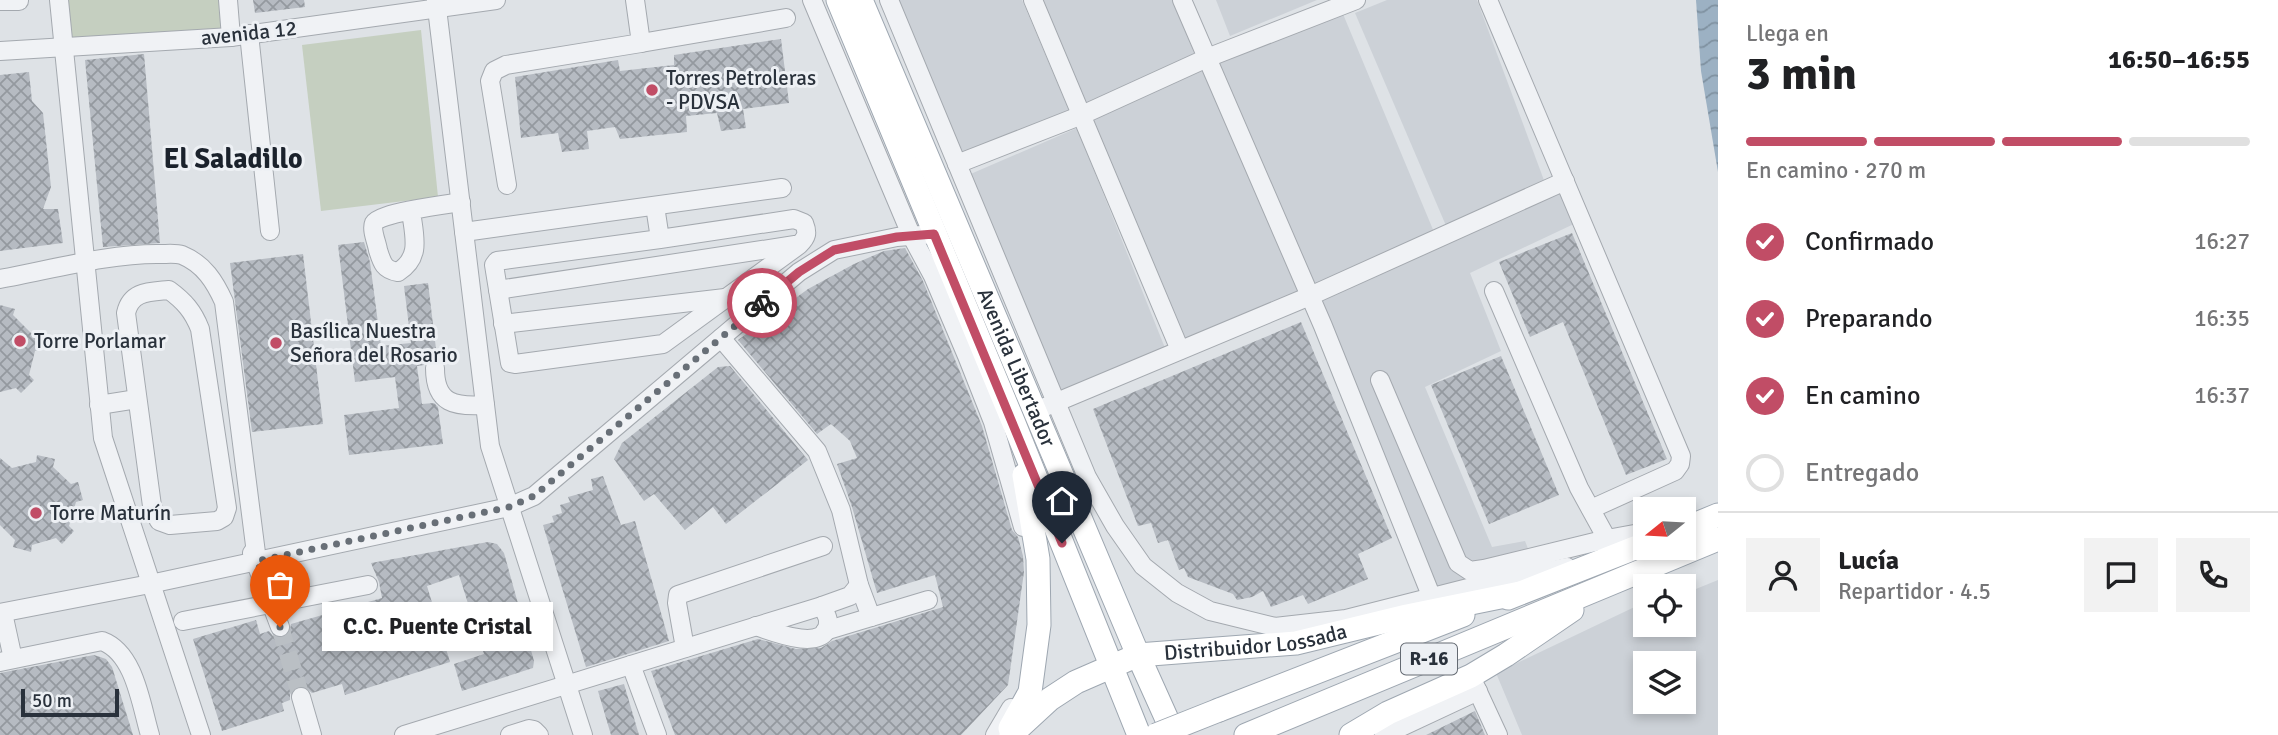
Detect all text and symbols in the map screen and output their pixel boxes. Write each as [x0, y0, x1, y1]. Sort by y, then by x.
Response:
street label: avenida 12 [200, 15, 298, 51]
text: Llega en [1746, 19, 1829, 48]
text: 16:50–16:55 [2108, 44, 2250, 76]
text: 3 min [1746, 46, 1857, 102]
place label: Torres Petroleras - PDVSA [666, 65, 816, 115]
marker: Torres Petroleras - PDVSA [644, 82, 660, 98]
district label: El Saladillo [163, 142, 303, 176]
text: En camino · 270 m [1746, 156, 1926, 185]
icon: check [1746, 223, 1784, 261]
text: Confirmado [1805, 226, 1934, 258]
text: 16:27 [2194, 227, 2250, 256]
courier [727, 268, 797, 338]
icon: bike [743, 284, 781, 322]
street label: Avenida Libertador [971, 284, 1062, 451]
icon: check [1746, 300, 1784, 338]
text: Preparando [1805, 303, 1932, 335]
text: 16:35 [2194, 304, 2250, 333]
place label: Basílica Nuestra Señora del Rosario [290, 318, 458, 368]
place label: Torre Porlamar [34, 328, 166, 354]
marker: Torre Porlamar [12, 333, 28, 349]
marker: Basílica Nuestra Señora del Rosario [268, 335, 284, 351]
icon: check [1746, 377, 1784, 415]
text: En camino [1805, 380, 1921, 412]
text: 16:37 [2194, 381, 2250, 410]
text: Entregado [1805, 457, 1919, 489]
pin [1032, 471, 1092, 543]
icon: home [1043, 482, 1081, 520]
north arrow [1633, 497, 1696, 560]
map controls [1633, 497, 1696, 714]
place label: Torre Maturín [50, 500, 171, 526]
marker: Torre Maturín [28, 505, 44, 521]
button: person [1746, 538, 1820, 612]
button: chat [2084, 538, 2158, 612]
button: phone [2176, 538, 2250, 612]
text: Lucía [1838, 545, 1899, 577]
pin [250, 555, 310, 627]
icon: bag [261, 566, 299, 604]
button: locate [1633, 574, 1696, 637]
text: Repartidor · 4.5 [1838, 577, 1991, 606]
callout: C.C. Puente Cristal [322, 602, 553, 652]
text: C.C. Puente Cristal [343, 612, 532, 641]
street label: Distribuidor Lossada [1163, 618, 1350, 666]
road number: R-16 [1401, 644, 1457, 674]
button: layers [1633, 651, 1696, 714]
scale bar [21, 686, 119, 718]
text: 50 m [32, 689, 72, 713]

